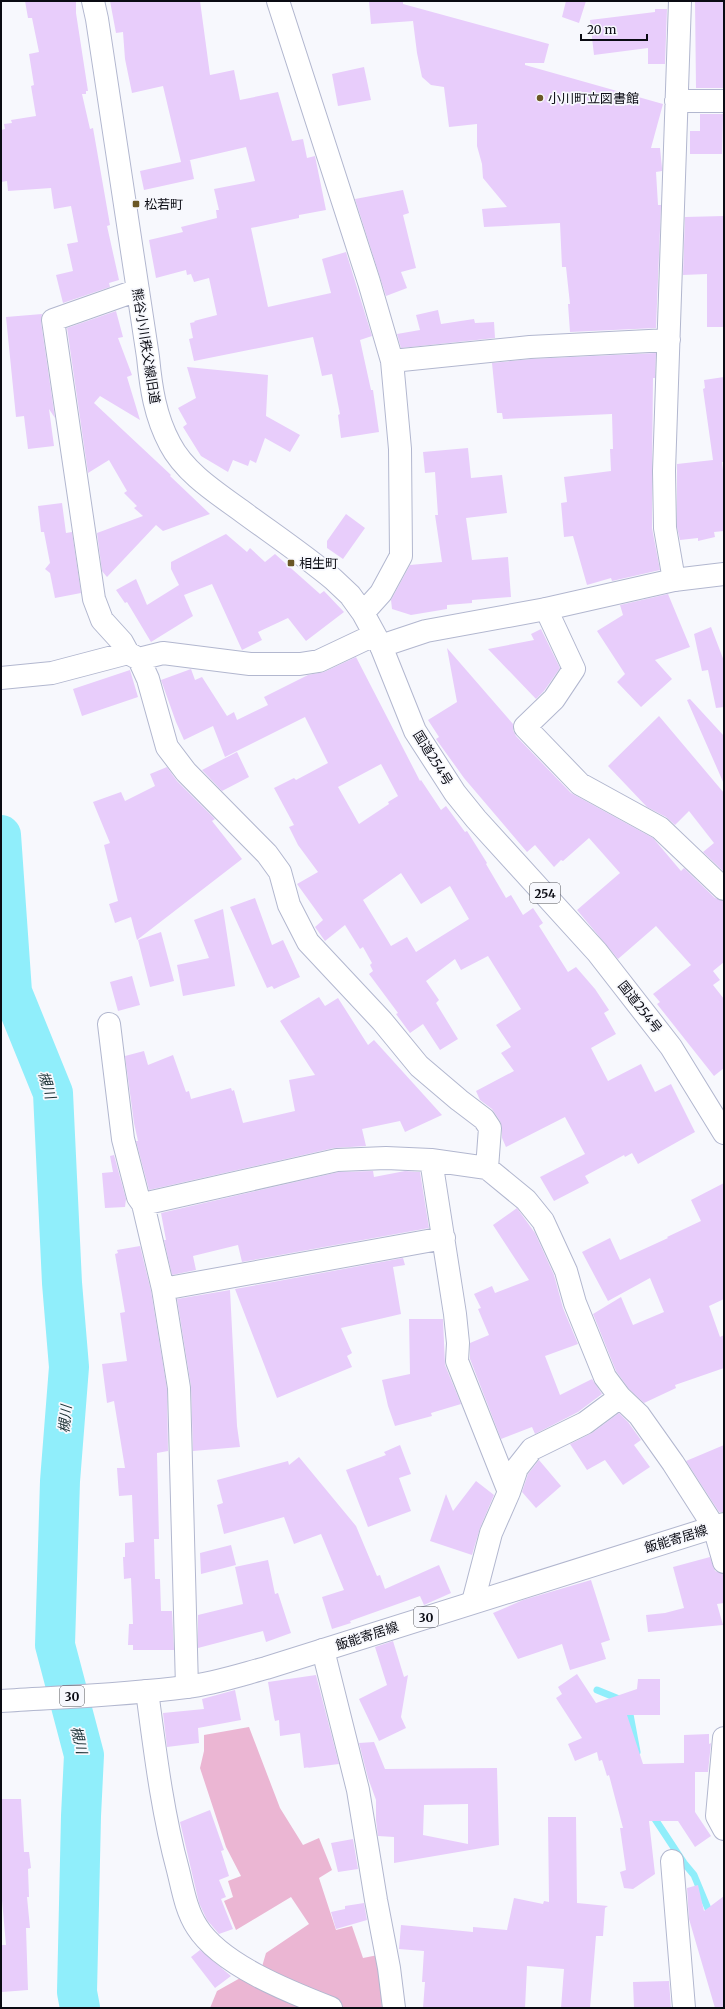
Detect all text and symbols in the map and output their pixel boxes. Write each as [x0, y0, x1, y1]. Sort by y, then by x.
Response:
scale bar [581, 16, 647, 42]
text: 20 m [587, 22, 616, 37]
place label: 小川町立図書館 [548, 90, 639, 107]
marker: 小川町立図書館 [535, 93, 545, 103]
place label: 松若町 [144, 196, 183, 213]
marker: 松若町 [131, 199, 141, 209]
street label: 熊谷小川秩父線旧道 [128, 287, 164, 405]
place label: 相生町 [299, 555, 338, 572]
marker: 相生町 [286, 558, 296, 568]
street label: 国道254号 [409, 727, 457, 789]
road number: 254 [530, 883, 560, 903]
street label: 国道254号 [614, 977, 666, 1037]
water label: 槻川 [34, 1069, 60, 1103]
water label: 槻川 [55, 1402, 75, 1434]
street label: 飯能寄居線 [642, 1521, 710, 1557]
road number: 30 [414, 1607, 438, 1627]
street label: 飯能寄居線 [333, 1618, 401, 1654]
road number: 30 [60, 1686, 84, 1706]
water label: 槻川 [67, 1724, 91, 1758]

